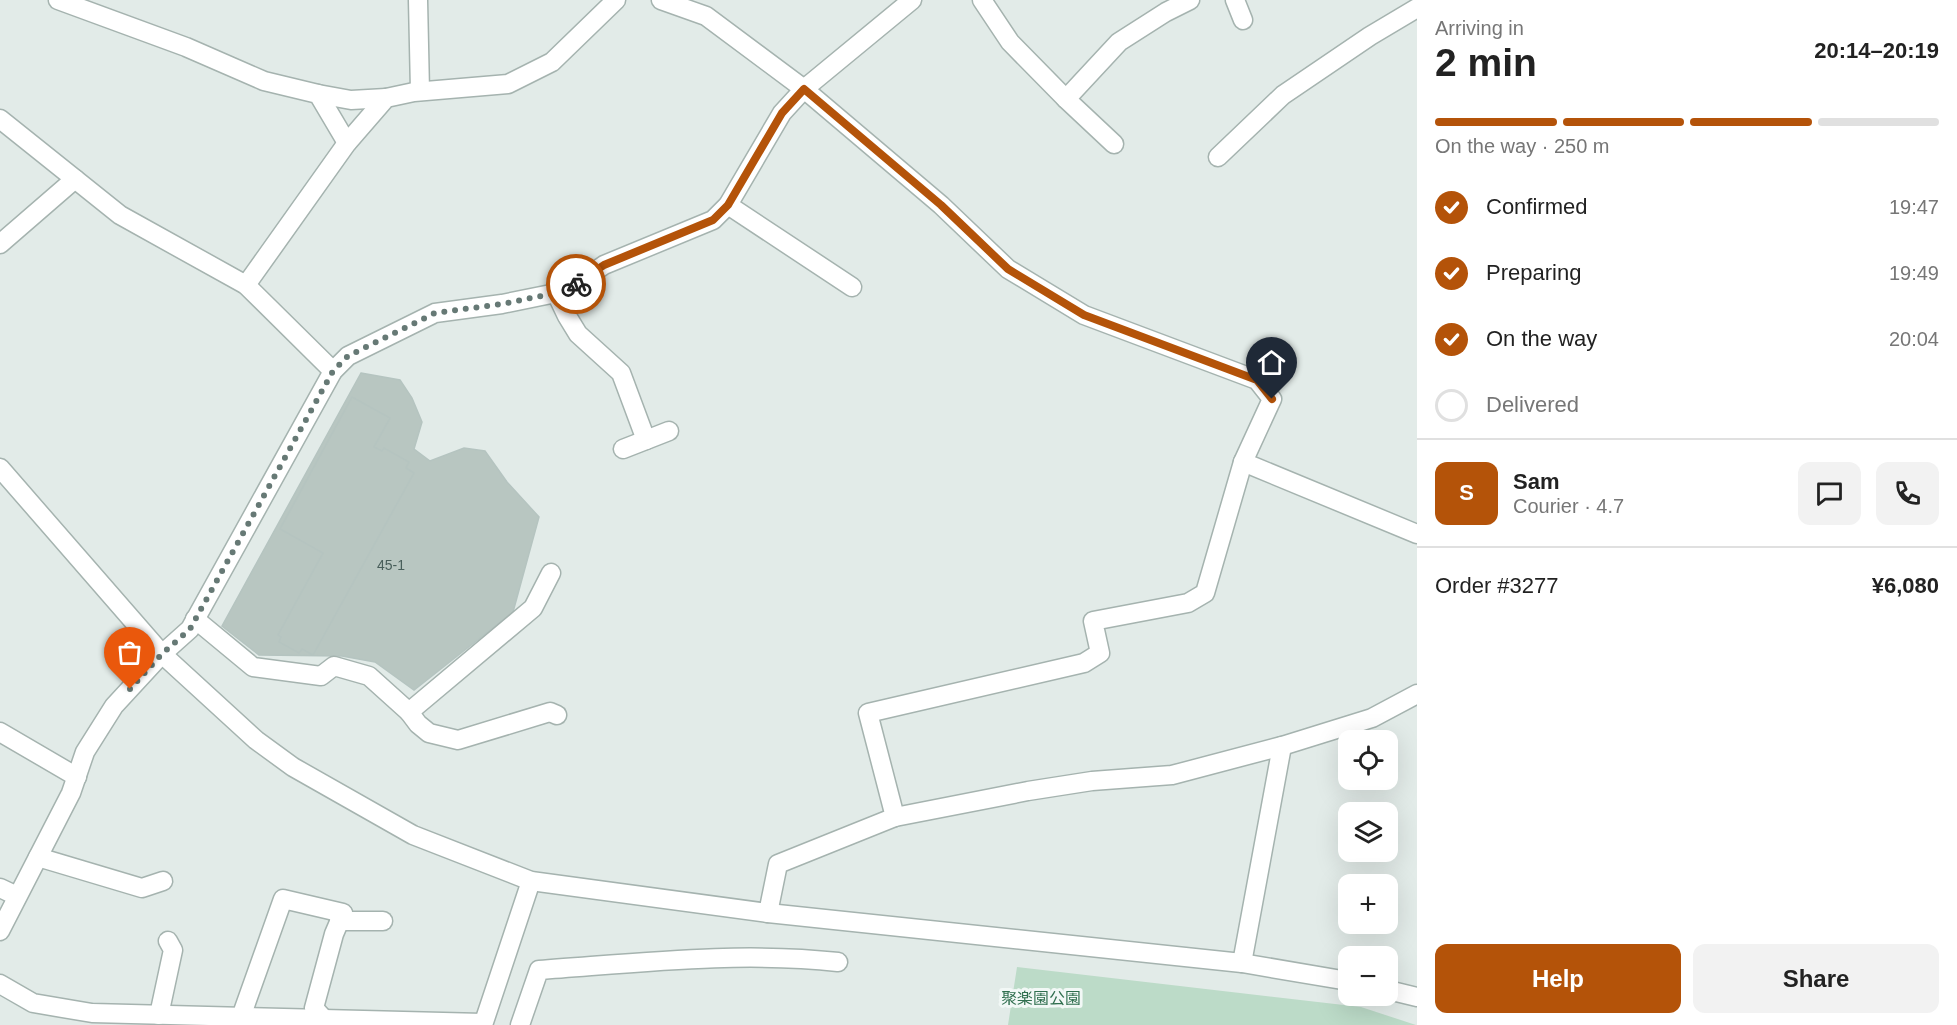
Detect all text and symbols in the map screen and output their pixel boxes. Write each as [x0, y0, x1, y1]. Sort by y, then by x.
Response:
text: Arriving in [1435, 17, 1524, 39]
text: 20:14–20:19 [1814, 38, 1939, 63]
text: 2 min [1435, 41, 1537, 84]
text: On the way · 250 m [1435, 135, 1610, 157]
icon: check [1435, 191, 1468, 224]
text: Confirmed [1486, 194, 1587, 219]
text: 19:47 [1889, 196, 1939, 218]
courier [546, 254, 606, 314]
icon: check [1435, 257, 1468, 290]
text: Preparing [1486, 260, 1581, 285]
text: 19:49 [1889, 262, 1939, 284]
icon: bike [560, 268, 593, 301]
icon: check [1435, 323, 1468, 356]
text: On the way [1486, 326, 1597, 351]
text: 20:04 [1889, 328, 1939, 350]
pin [1246, 337, 1297, 399]
icon: home [1255, 346, 1288, 379]
text: Delivered [1486, 392, 1579, 417]
button: chat [1798, 462, 1861, 525]
button: phone [1876, 462, 1939, 525]
text: Sam [1513, 469, 1559, 494]
text: S [1459, 480, 1474, 505]
text: Courier · 4.7 [1513, 495, 1624, 517]
house number: 45-1 [377, 557, 405, 573]
text: Order #3277 [1435, 573, 1559, 598]
text: ¥6,080 [1872, 573, 1939, 598]
pin [104, 627, 155, 689]
icon: bag [113, 636, 146, 669]
map controls [1338, 730, 1398, 1006]
button: locate [1338, 730, 1398, 790]
button: layers [1338, 802, 1398, 862]
button: + [1338, 874, 1398, 934]
button: Help [1435, 944, 1681, 1013]
button: Share [1693, 944, 1939, 1013]
button: − [1338, 946, 1398, 1006]
park label: 聚楽園公園 [1001, 990, 1081, 1007]

